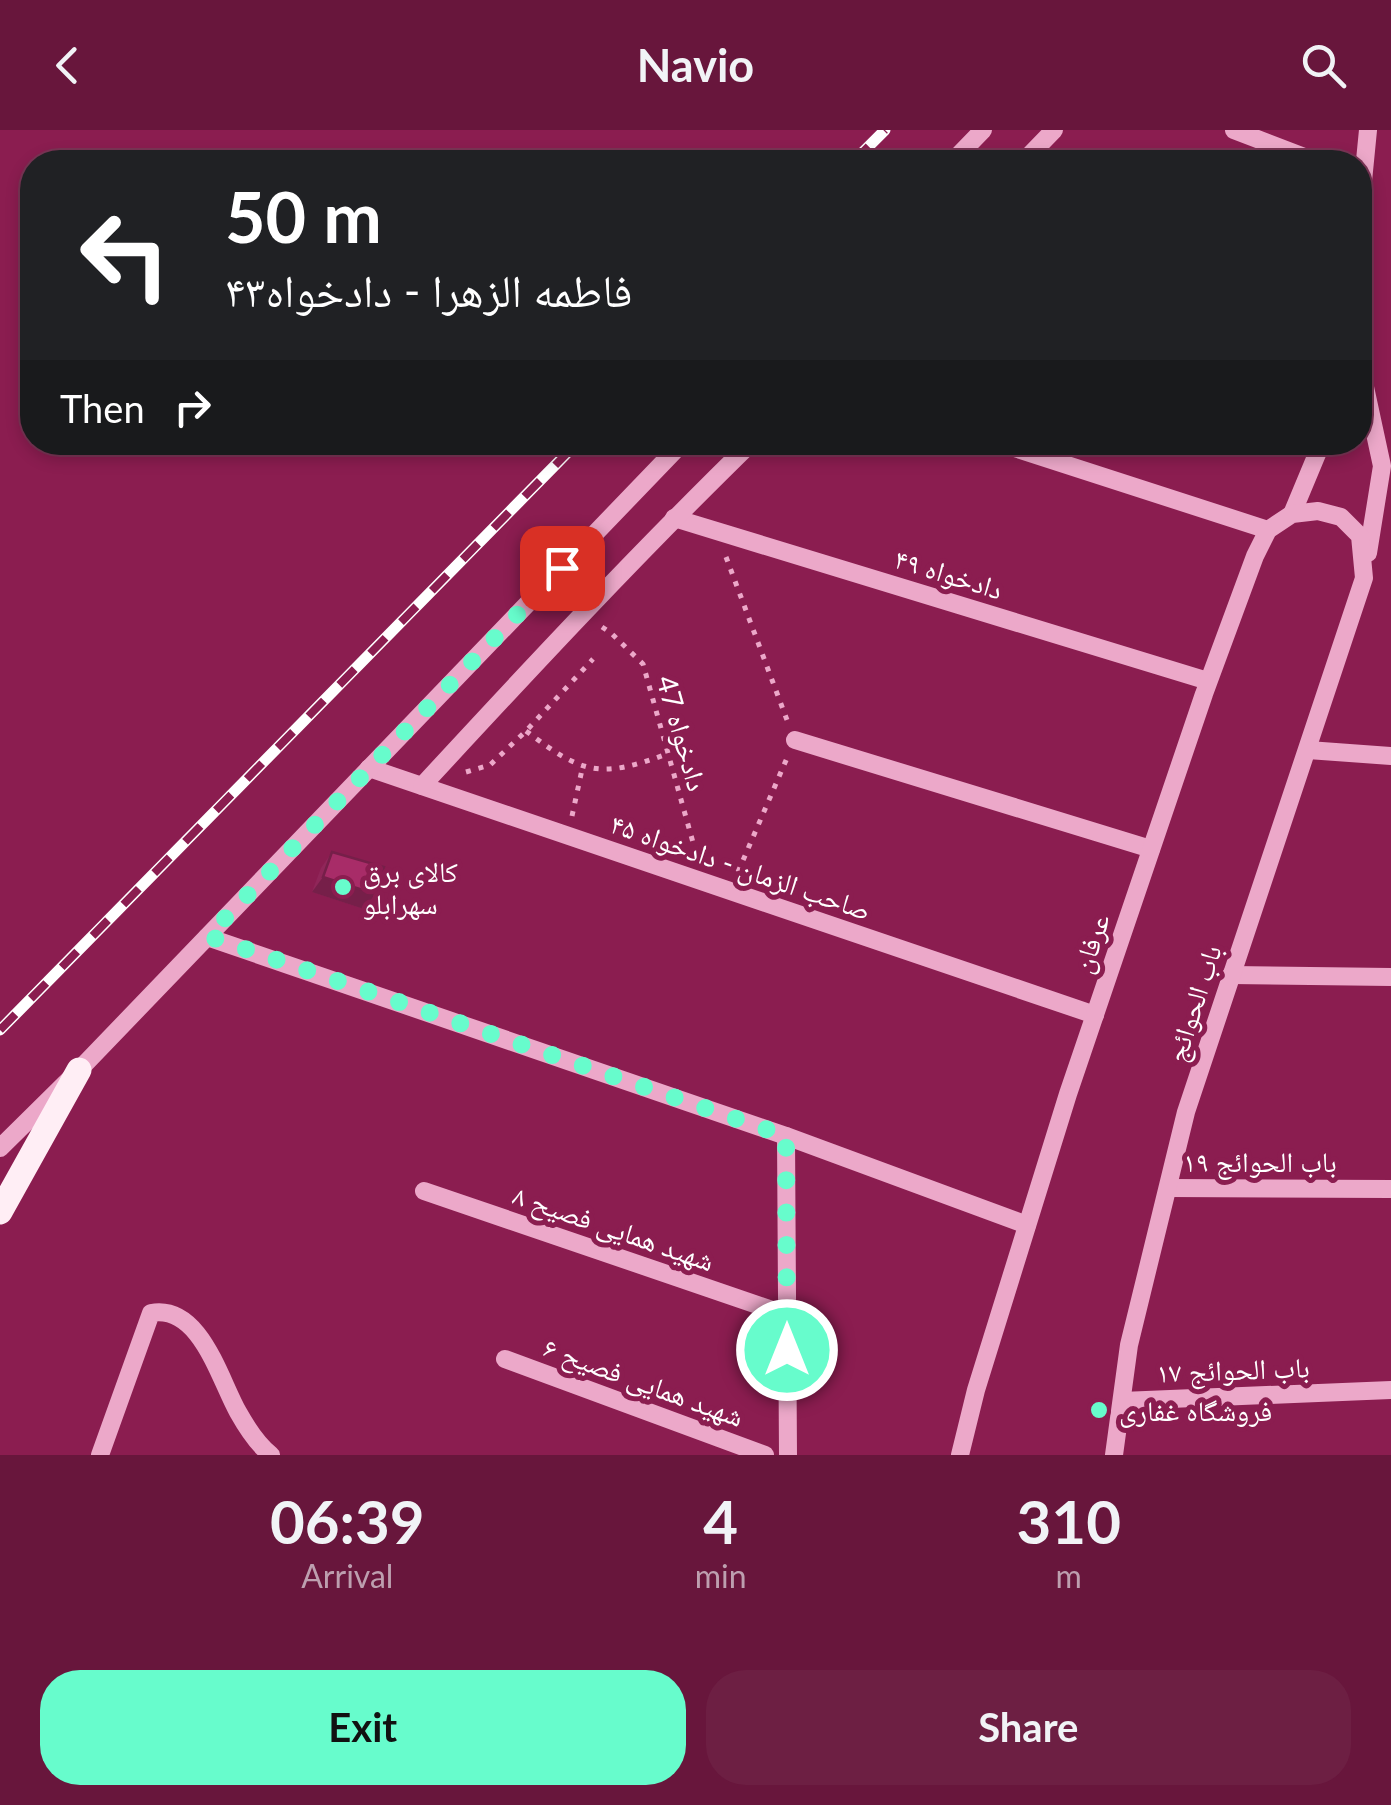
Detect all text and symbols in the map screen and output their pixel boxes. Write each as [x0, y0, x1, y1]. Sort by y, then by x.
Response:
icon: back [40, 38, 95, 93]
text: Navio [637, 38, 754, 92]
icon: search [1296, 38, 1351, 93]
text: 50 m [225, 174, 382, 258]
icon: left [60, 190, 190, 320]
text: فاطمه الزهرا - دادخواه۴۳ [225, 263, 633, 317]
icon: right [165, 380, 220, 435]
text: Then [60, 385, 145, 431]
pin [520, 526, 605, 611]
street label: دادخواه ۴۹ [891, 540, 1007, 606]
icon: arrive [535, 541, 590, 596]
street label: دادخواه 47 [650, 671, 716, 795]
street label: صاحب الزمان - دادخواه ۴۵ [606, 805, 876, 927]
place label: کالای برق سهرابلو [363, 854, 458, 920]
marker: کالای برق سهرابلو [332, 876, 354, 898]
street label: عرفان [1064, 909, 1117, 978]
street label: باب الحوائج [1158, 940, 1230, 1066]
street label: باب الحوائج ۱۹ [1183, 1144, 1337, 1180]
street label: شهید همایی فصیح ۸ [508, 1177, 719, 1279]
position arrow [735, 1298, 839, 1402]
street label: شهید همایی فصیح ۶ [539, 1329, 749, 1435]
street label: باب الحوائج ۱۷ [1156, 1349, 1310, 1391]
place label: فروشگاه غفاری [1119, 1393, 1272, 1428]
marker: فروشگاه غفاری [1088, 1399, 1110, 1421]
text: 06:39 [270, 1485, 425, 1557]
text: 4 [703, 1485, 738, 1557]
text: 310 [1017, 1485, 1121, 1557]
text: Arrival [301, 1556, 393, 1595]
text: min [695, 1556, 747, 1595]
text: m [1056, 1556, 1082, 1595]
button: Exit [40, 1670, 686, 1785]
button: Share [706, 1670, 1351, 1785]

